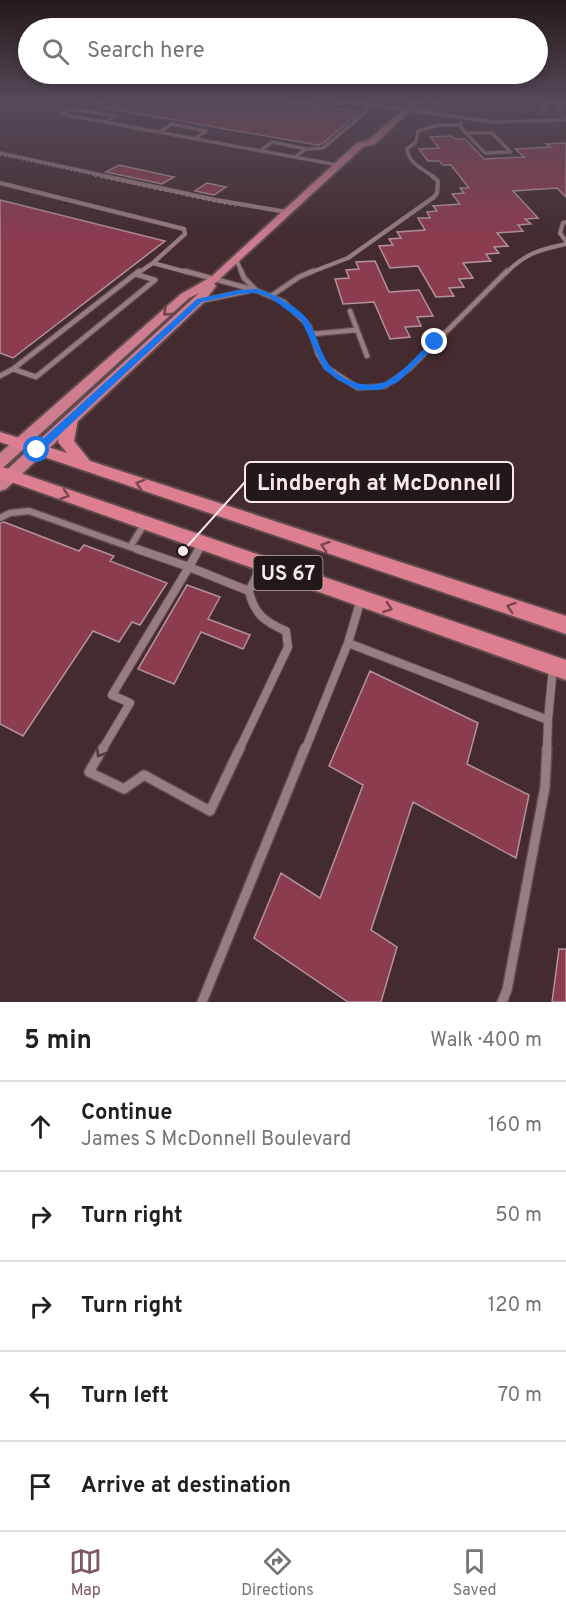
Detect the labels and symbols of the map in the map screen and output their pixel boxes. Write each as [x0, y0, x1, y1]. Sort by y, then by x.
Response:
one-way arrow [163, 305, 174, 316]
route end [421, 328, 447, 354]
route start [23, 436, 49, 462]
callout: Lindbergh at McDonnell [245, 462, 513, 502]
text: Lindbergh at McDonnell [257, 471, 501, 498]
one-way arrow [135, 479, 146, 492]
one-way arrow [59, 487, 70, 500]
one-way arrow [320, 540, 331, 553]
road number: US 67 [254, 556, 322, 590]
one-way arrow [382, 600, 393, 613]
one-way arrow [506, 602, 516, 614]
one-way arrow [95, 747, 107, 757]

